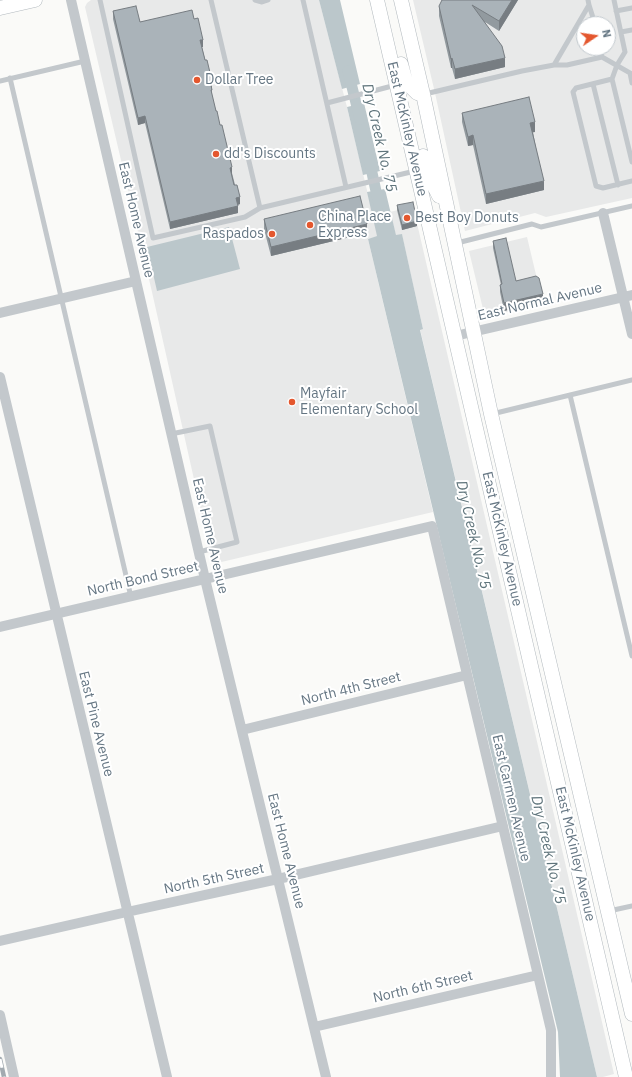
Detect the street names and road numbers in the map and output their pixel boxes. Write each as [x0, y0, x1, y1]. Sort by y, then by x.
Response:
street label: East McKinley Avenue [383, 60, 431, 198]
street label: East Home Avenue [115, 160, 157, 280]
street label: East Normal Avenue [476, 280, 604, 324]
street label: East McKinley Avenue [478, 470, 526, 608]
street label: East Home Avenue [189, 476, 231, 596]
street label: North Bond Street [86, 558, 200, 600]
street label: East Pine Avenue [75, 669, 117, 779]
street label: North 4th Street [299, 669, 403, 709]
street label: East Carmen Avenue [488, 733, 534, 863]
street label: East McKinley Avenue [551, 785, 599, 923]
street label: East Home Avenue [264, 792, 308, 910]
street label: North 5th Street [162, 860, 266, 898]
street label: North 6th Street [371, 967, 475, 1007]

